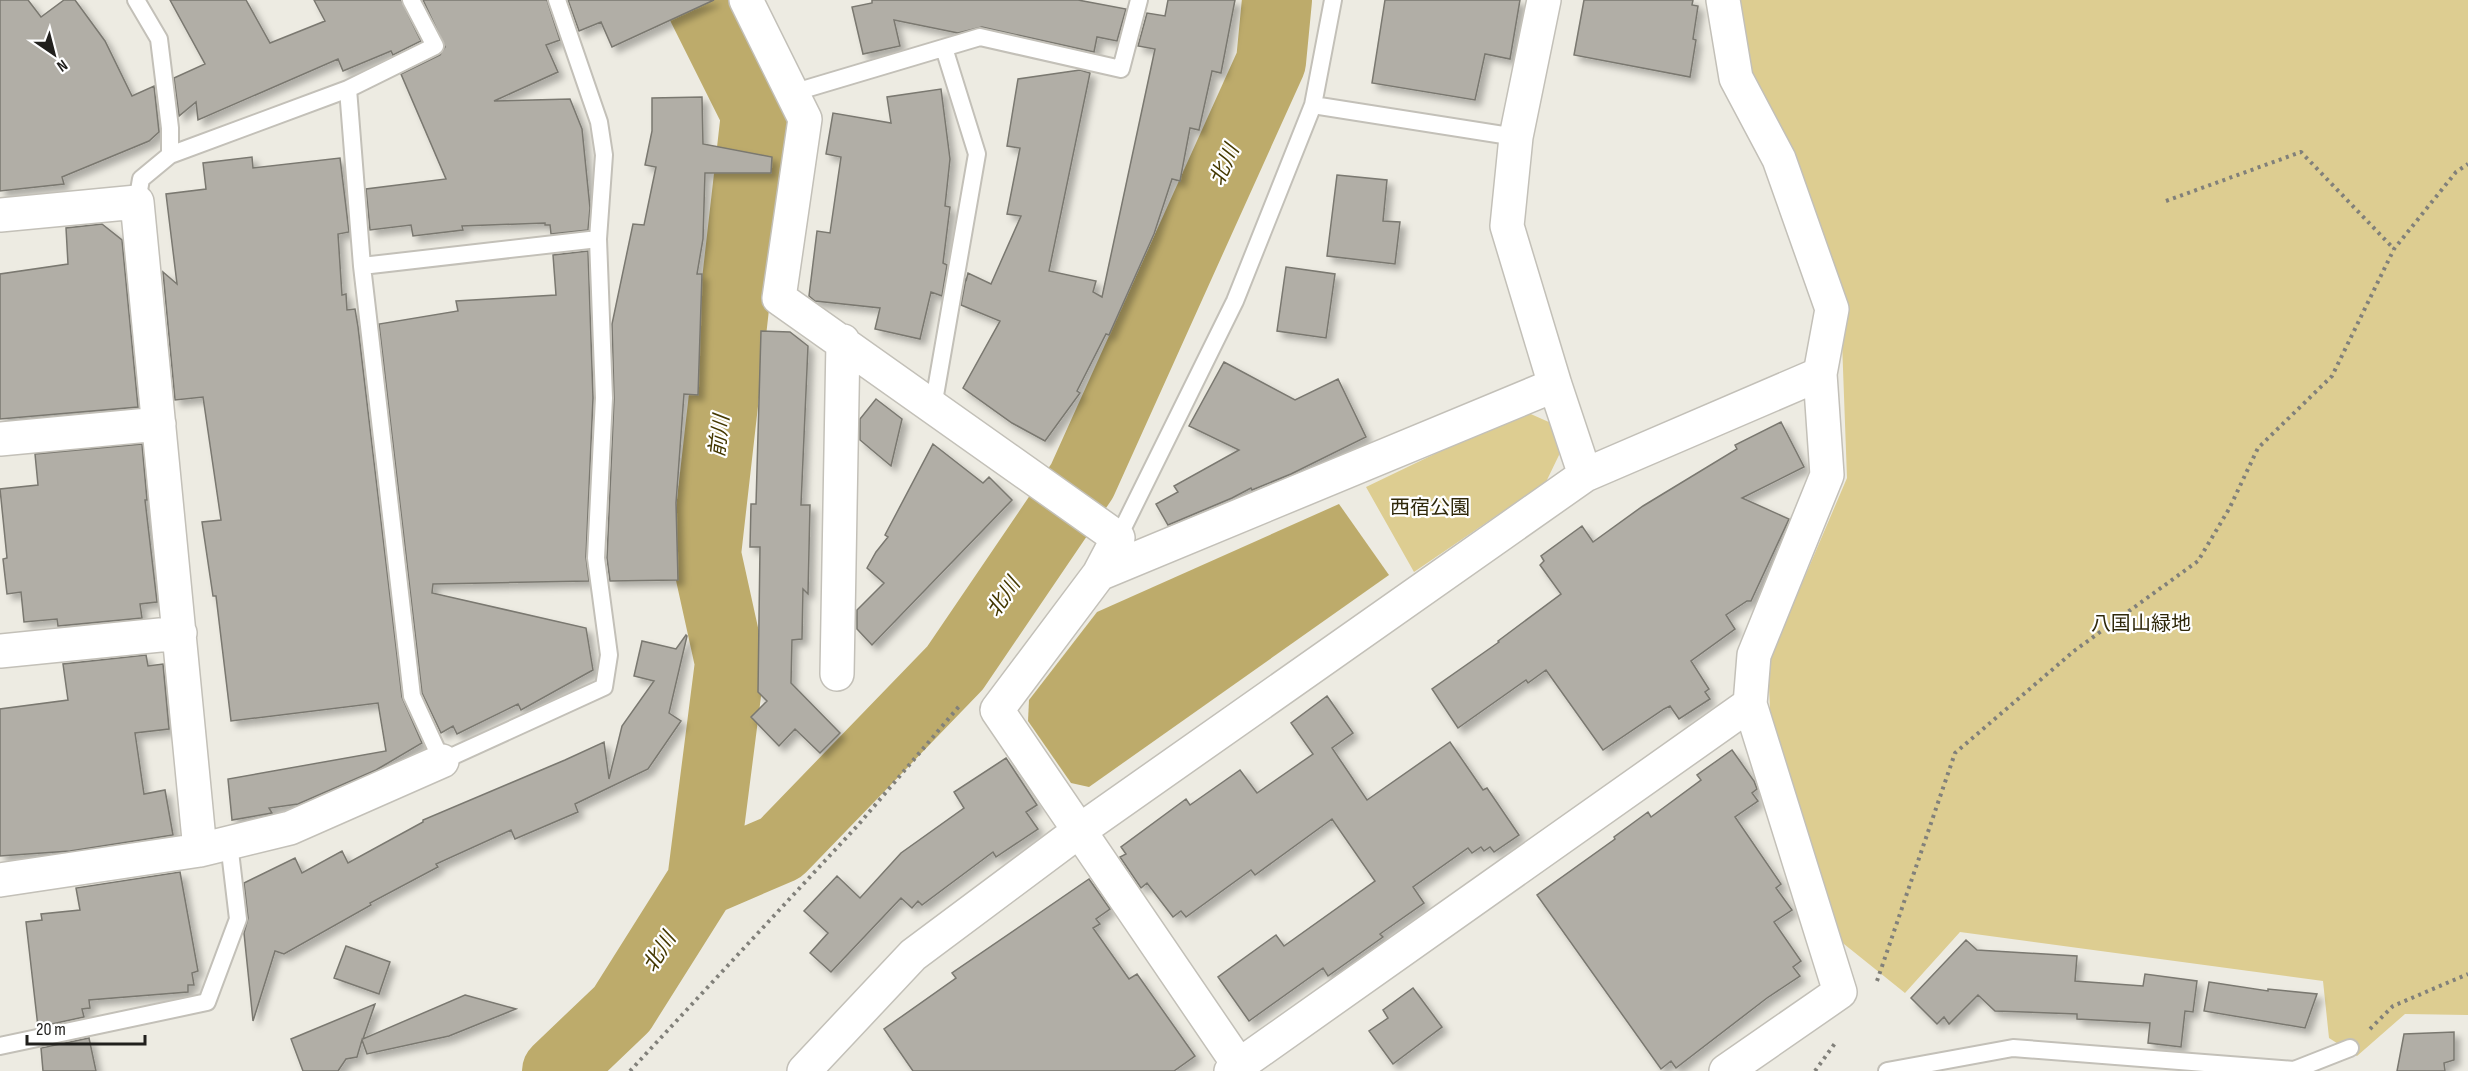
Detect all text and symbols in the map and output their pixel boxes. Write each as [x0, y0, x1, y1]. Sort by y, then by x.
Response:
north arrow [24, 24, 84, 84]
text: N [53, 55, 71, 75]
water label: 北川 [1204, 139, 1245, 189]
water label: 前川 [705, 412, 735, 458]
park label: 西宿公園 [1390, 496, 1470, 520]
water label: 北川 [981, 571, 1027, 622]
park label: 八国山緑地 [2091, 612, 2191, 636]
water label: 北川 [638, 926, 682, 977]
scale bar [27, 1008, 146, 1046]
text: 20 m [36, 1019, 66, 1040]

